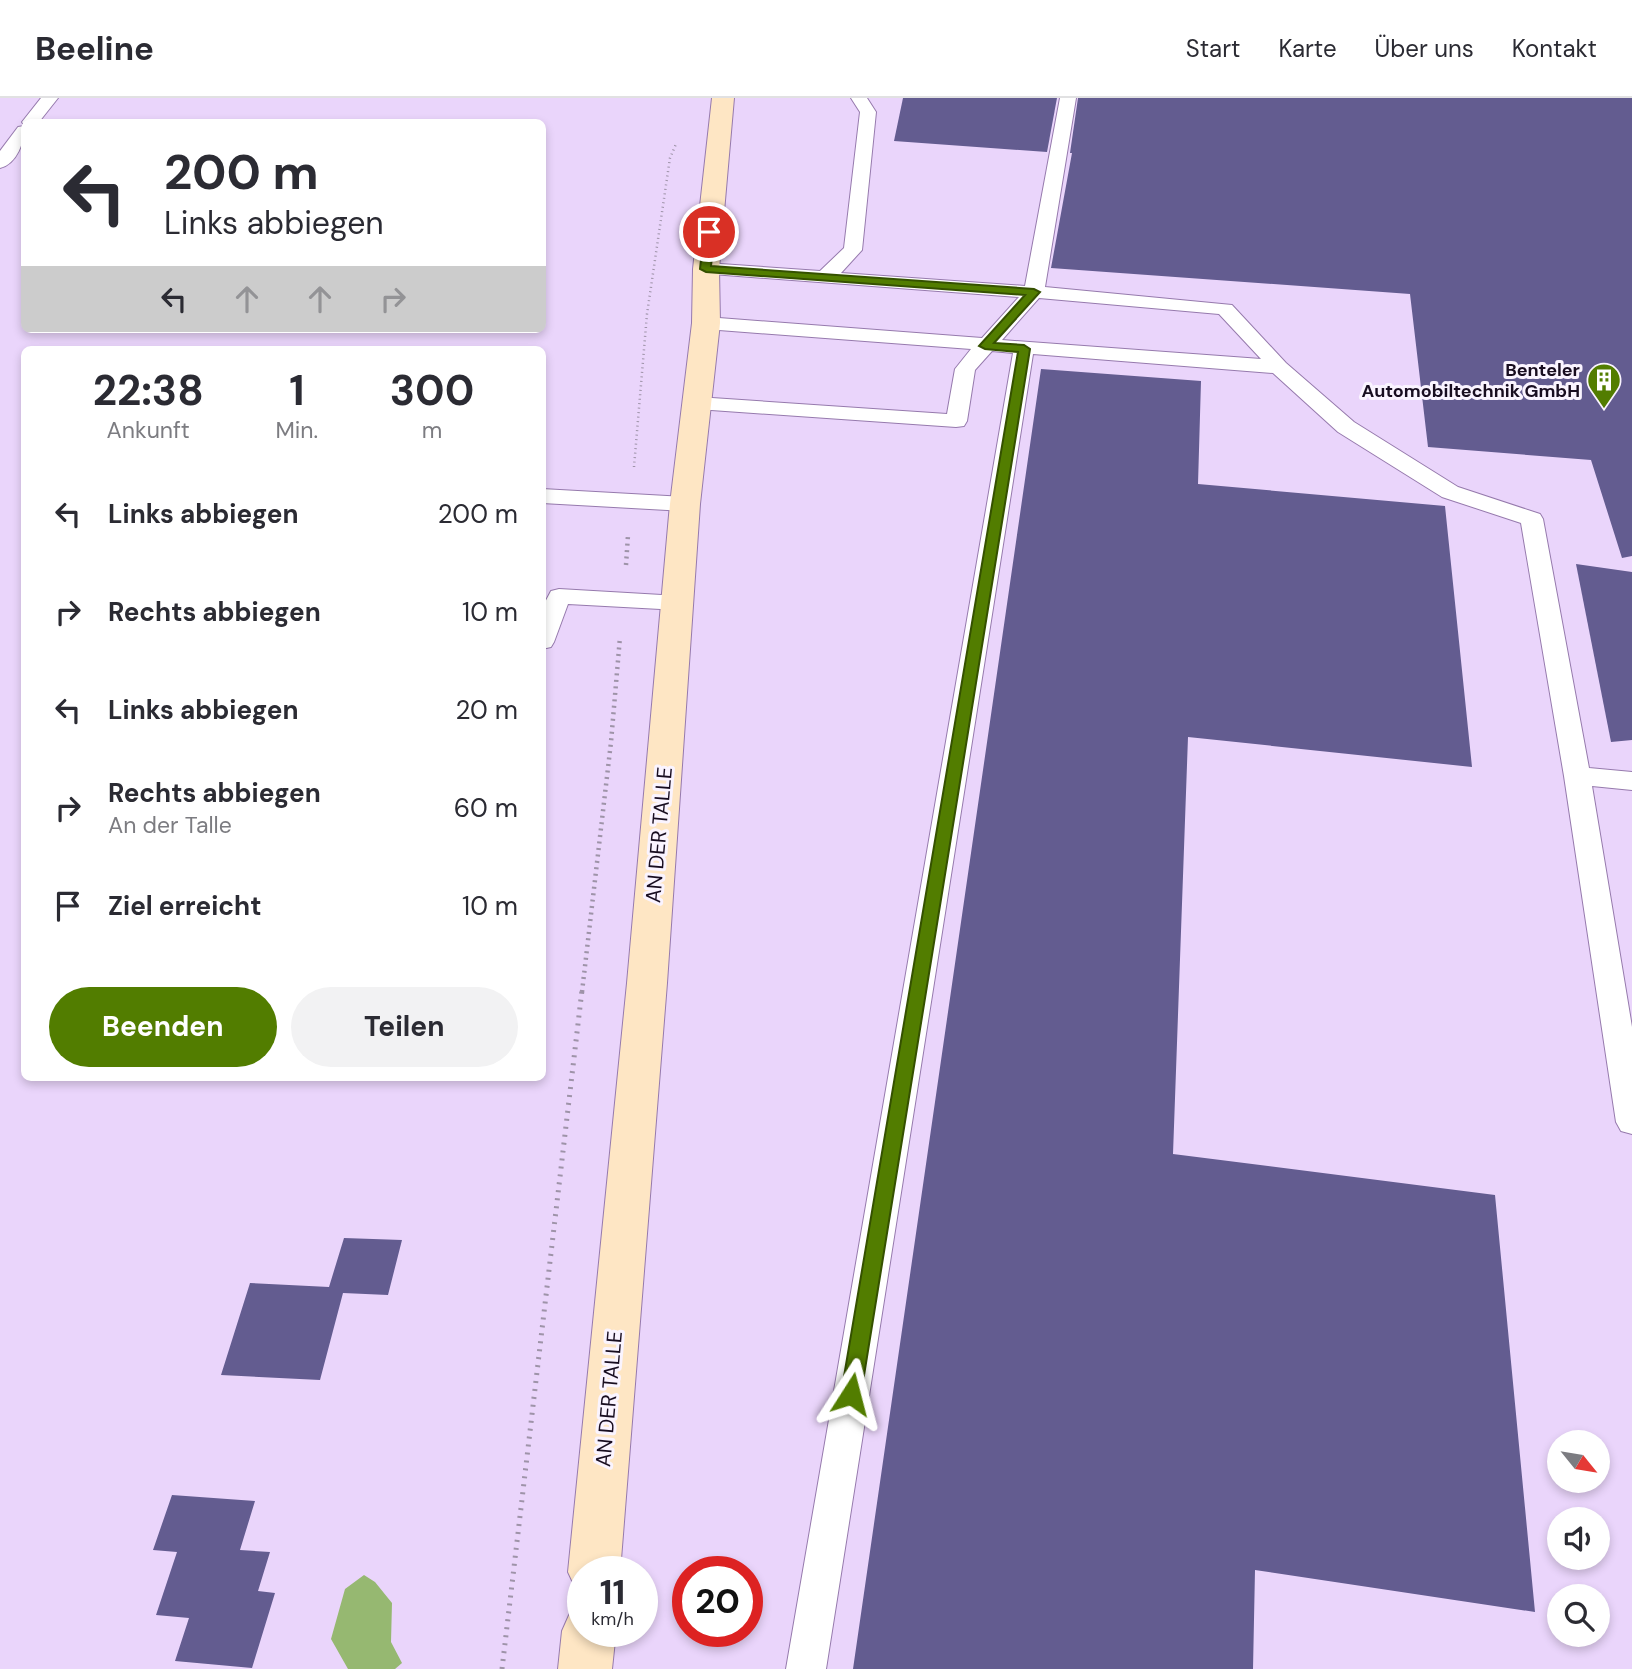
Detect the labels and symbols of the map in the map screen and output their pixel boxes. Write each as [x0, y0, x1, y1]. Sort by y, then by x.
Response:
pin [679, 202, 739, 262]
place label: Benteler Automobiltechnik GmbH [1362, 358, 1580, 403]
building icon: Benteler Automobiltechnik GmbH [1585, 361, 1623, 410]
street label: AN DER TALLE [639, 766, 679, 904]
street label: AN DER TALLE [589, 1330, 629, 1468]
position arrow [814, 1357, 888, 1431]
north arrow [1547, 1430, 1610, 1493]
speed limit sign: 20 [672, 1556, 763, 1647]

